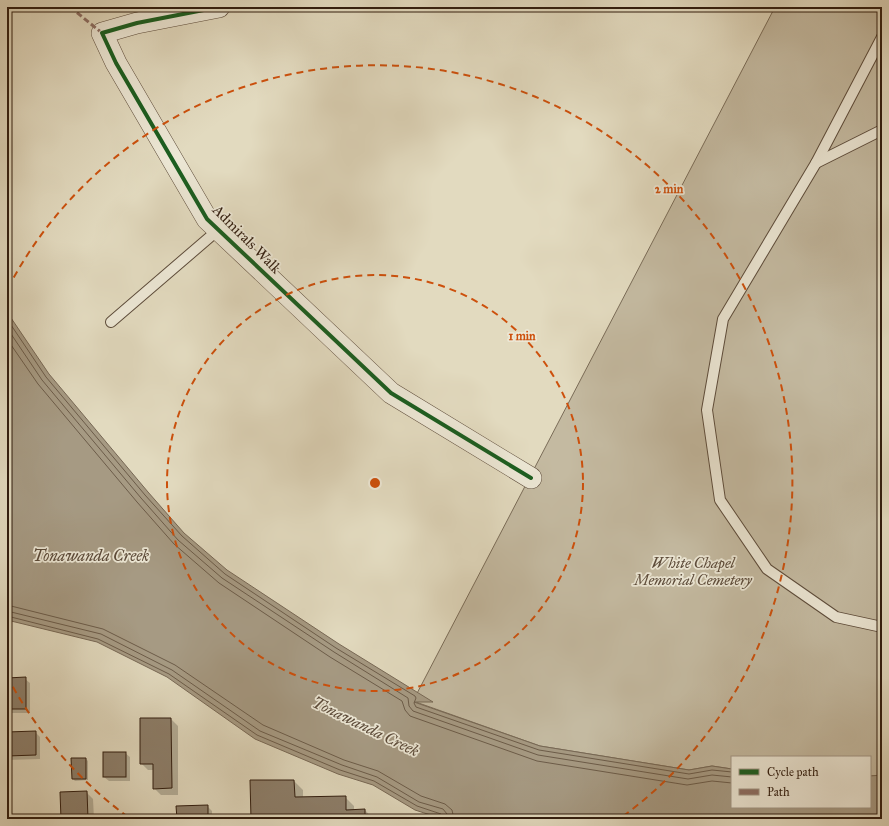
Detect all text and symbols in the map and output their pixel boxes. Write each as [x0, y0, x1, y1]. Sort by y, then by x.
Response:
text: 2 min [655, 182, 684, 196]
street label: Admirals Walk [208, 200, 285, 277]
text: 1 min [508, 329, 536, 343]
centre of rings [368, 476, 382, 490]
water label: Tonawanda Creek [33, 546, 149, 565]
park label: White Chapel Memorial Cemetery [632, 554, 753, 589]
water label: Tonawanda Creek [309, 692, 422, 760]
legend [731, 756, 871, 808]
text: Cycle path [767, 765, 819, 779]
text: Path [767, 785, 790, 799]

